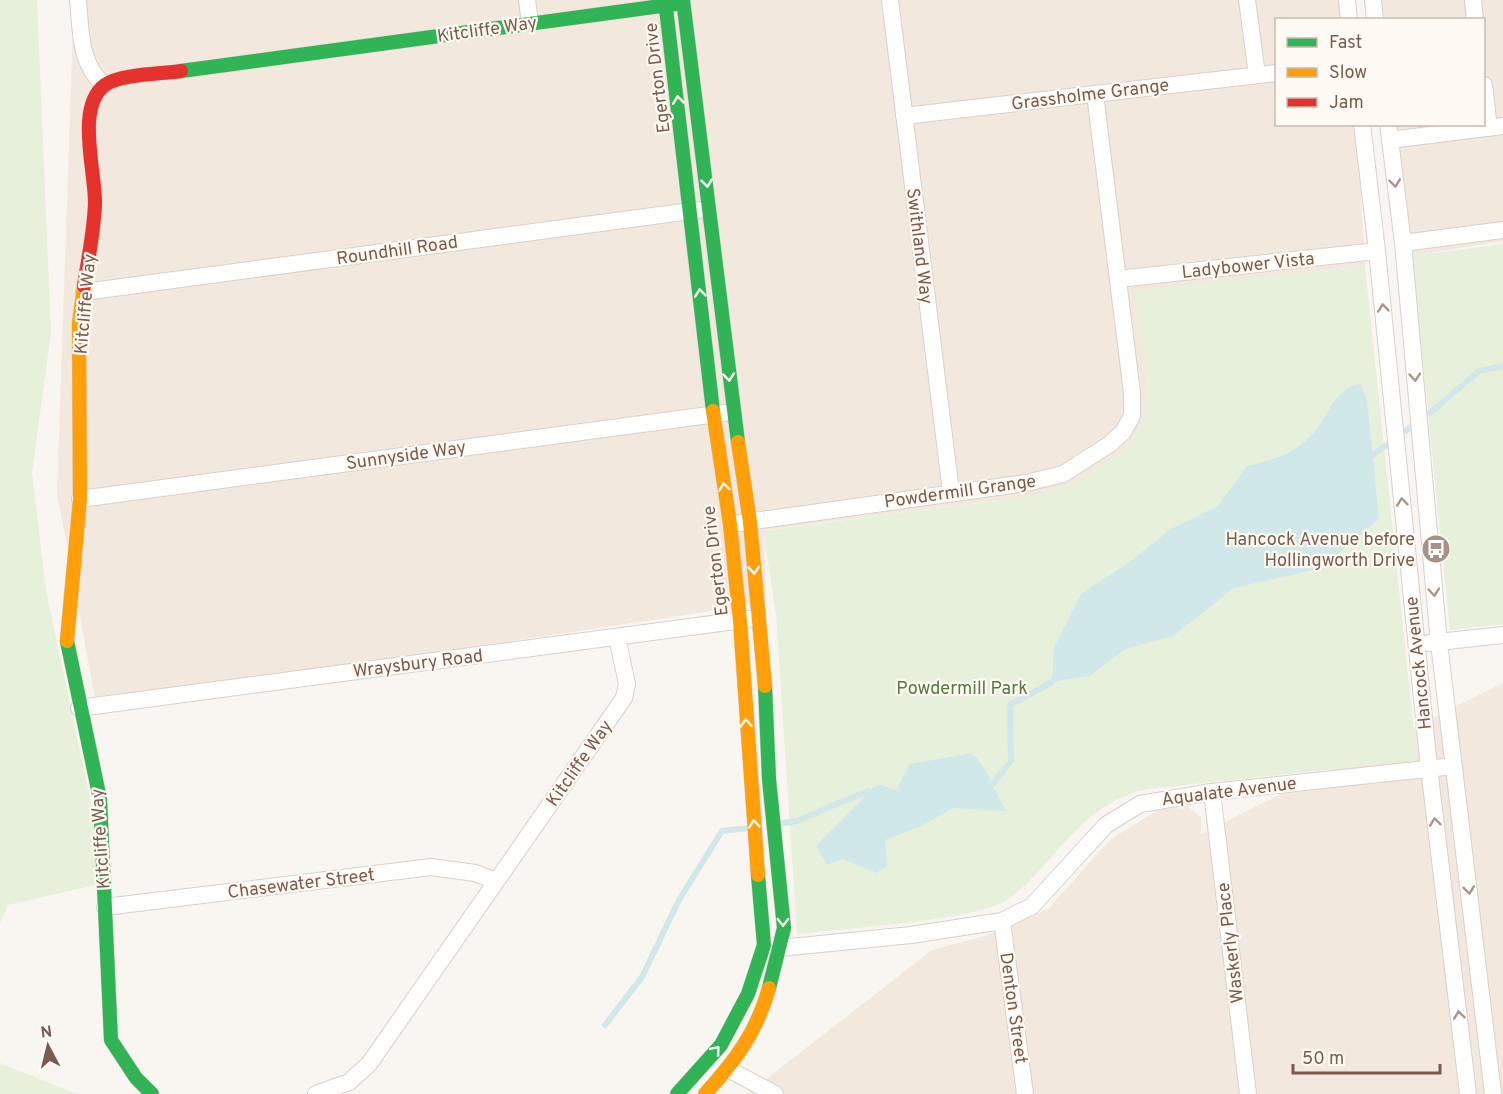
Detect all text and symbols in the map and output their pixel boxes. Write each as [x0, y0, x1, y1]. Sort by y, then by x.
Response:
street label: Kitcliffe Way [436, 12, 539, 49]
legend [1275, 18, 1485, 126]
street label: Egerton Drive [640, 21, 677, 134]
text: Fast [1329, 32, 1362, 55]
text: Slow [1329, 62, 1367, 85]
street label: Grassholme Grange [1010, 74, 1170, 117]
text: Jam [1329, 92, 1364, 115]
one-way arrow [672, 95, 684, 104]
one-way arrow [700, 178, 712, 188]
one-way arrow [1389, 178, 1401, 187]
street label: Swithland Way [900, 187, 937, 305]
street label: Roundhill Road [335, 232, 459, 271]
street label: Ladybower Vista [1181, 248, 1316, 285]
street label: Kitcliffe Way [71, 253, 102, 355]
one-way arrow [694, 289, 707, 298]
one-way arrow [1377, 304, 1390, 313]
one-way arrow [722, 372, 735, 381]
one-way arrow [1408, 372, 1421, 381]
street label: Sunnyside Way [345, 437, 468, 476]
street label: Powdermill Grange [883, 470, 1038, 515]
one-way arrow [719, 482, 731, 491]
one-way arrow [1397, 498, 1409, 507]
street label: Egerton Drive [698, 504, 735, 617]
place label: Hancock Avenue before Hollingworth Drive [1225, 529, 1415, 573]
bus stop icon: Hancock Avenue before Hollingworth Drive [1420, 533, 1452, 565]
one-way arrow [747, 566, 760, 575]
one-way arrow [1428, 587, 1441, 596]
street label: Hancock Avenue [1401, 595, 1438, 731]
street label: Wraysbury Road [352, 645, 485, 684]
park label: Powdermill Park [896, 678, 1028, 701]
street label: Kitcliffe Way [542, 716, 619, 812]
one-way arrow [739, 718, 752, 727]
street label: Aqualate Avenue [1160, 773, 1298, 812]
street label: Kitcliffe Way [87, 788, 116, 890]
one-way arrow [1430, 817, 1442, 826]
one-way arrow [748, 819, 760, 829]
street label: Chasewater Street [226, 864, 376, 905]
street label: Waskerly Place [1213, 881, 1250, 1005]
one-way arrow [1462, 885, 1474, 894]
one-way arrow [777, 918, 789, 927]
street label: Denton Street [993, 951, 1032, 1065]
one-way arrow [1453, 1011, 1466, 1020]
north arrow [18, 1016, 78, 1076]
text: N [39, 1022, 53, 1044]
scale bar [1293, 1037, 1440, 1075]
one-way arrow [709, 1046, 720, 1057]
text: 50 m [1302, 1048, 1344, 1071]

